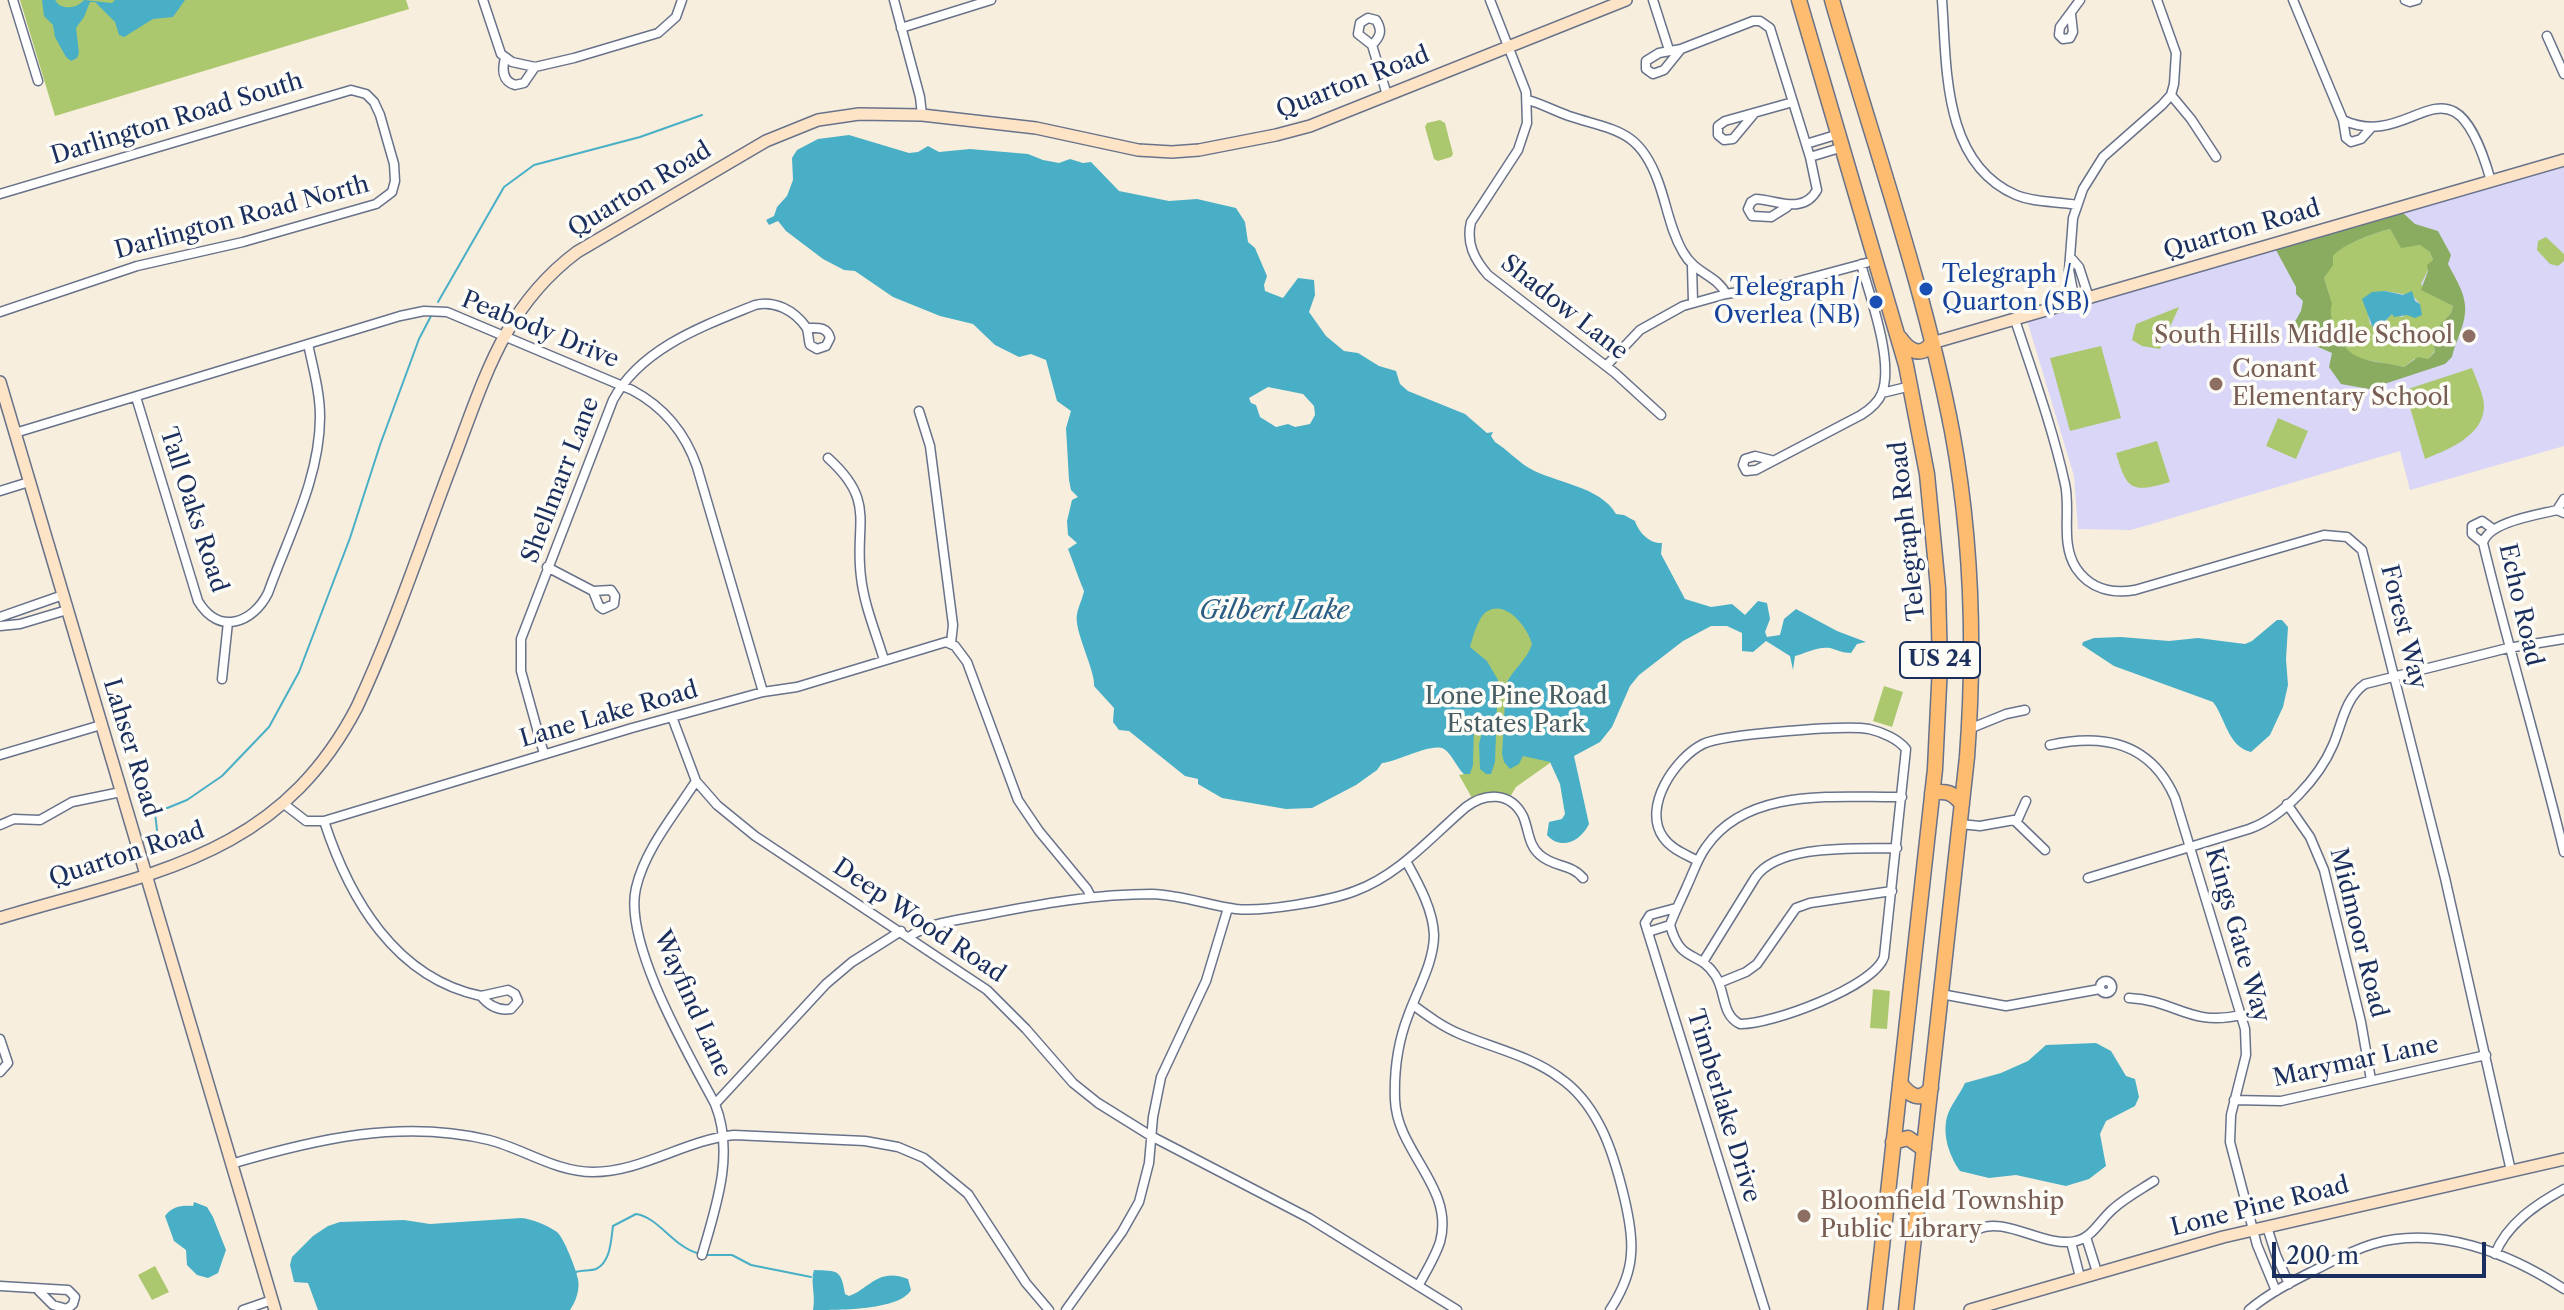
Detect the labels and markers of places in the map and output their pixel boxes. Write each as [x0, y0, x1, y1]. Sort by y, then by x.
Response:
place label: Telegraph / Quarton (SB) [1942, 261, 2089, 317]
place label: Telegraph / Overlea (NB) [1714, 274, 1860, 330]
marker: Telegraph / Quarton (SB) [1917, 280, 1935, 298]
marker: Telegraph / Overlea (NB) [1867, 293, 1885, 311]
place label: South Hills Middle School [2154, 322, 2453, 350]
marker: South Hills Middle School [2460, 327, 2478, 345]
place label: Conant Elementary School [2232, 356, 2449, 412]
marker: Conant Elementary School [2207, 375, 2225, 393]
place label: Bloomfield Township Public Library [1820, 1188, 2064, 1244]
marker: Bloomfield Township Public Library [1795, 1207, 1813, 1225]

